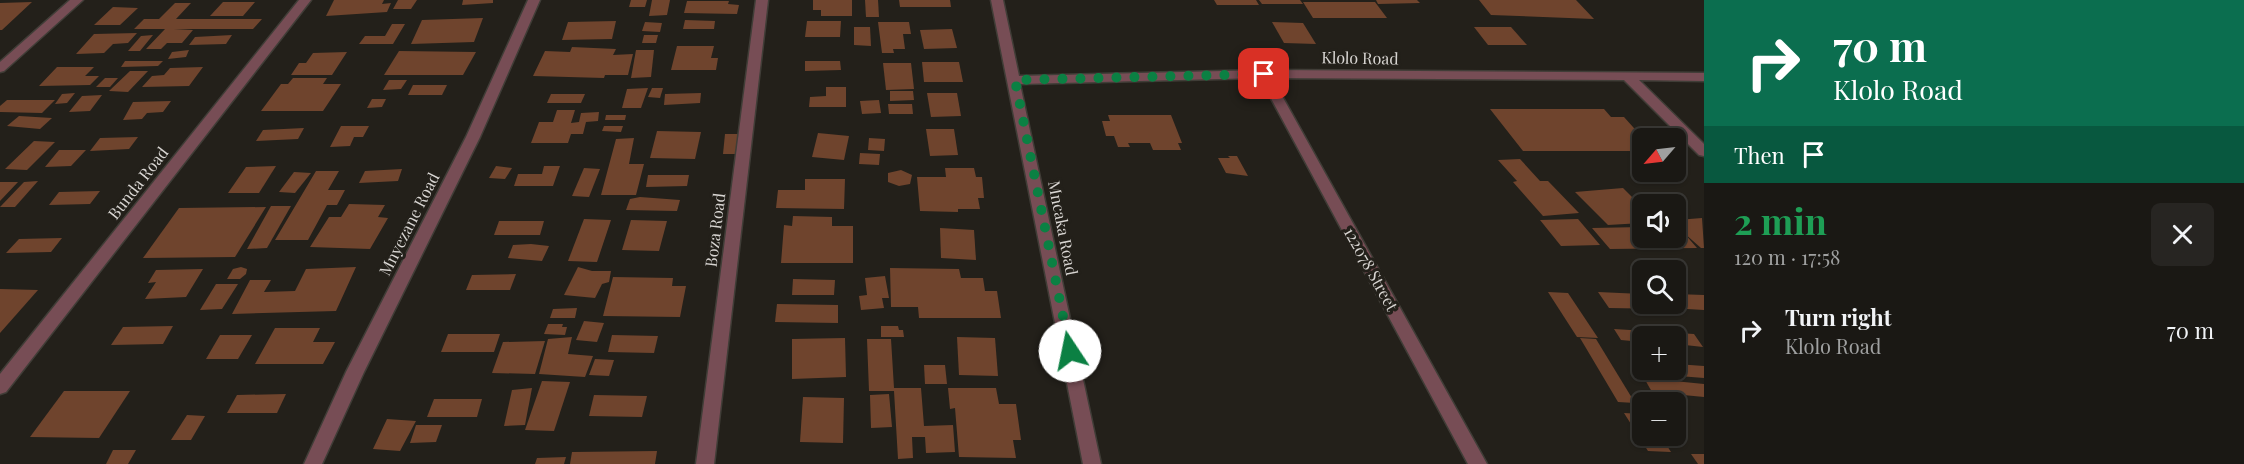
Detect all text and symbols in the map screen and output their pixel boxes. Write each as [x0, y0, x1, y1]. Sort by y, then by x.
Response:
text: 70 m [1833, 17, 1927, 73]
icon: right [1734, 24, 1812, 102]
street label: Klolo Road [1321, 46, 1399, 69]
pin [1238, 48, 1289, 99]
icon: arrive [1247, 57, 1280, 90]
text: Klolo Road [1833, 71, 1963, 107]
north arrow [1632, 128, 1686, 182]
map controls [1632, 128, 1686, 446]
icon: arrive [1797, 138, 1830, 171]
text: Then [1734, 140, 1785, 170]
street label: Bunda Road [103, 142, 172, 223]
street label: Mnyezane Road [374, 169, 444, 279]
street label: Mncaka Road [1044, 179, 1083, 277]
street label: Boza Road [700, 192, 729, 268]
button: sound [1632, 194, 1686, 248]
text: 2 min [1734, 196, 1827, 244]
button: close [2151, 203, 2214, 266]
street label: 122078 Street [1340, 223, 1403, 315]
text: 120 m · 17:58 [1734, 243, 1841, 270]
button: search [1632, 260, 1686, 314]
text: Turn right [1785, 302, 1891, 332]
icon: right [1734, 314, 1767, 347]
text: 70 m [2167, 315, 2214, 345]
position arrow [1038, 319, 1102, 383]
button: + [1632, 326, 1686, 380]
text: Klolo Road [1785, 332, 1881, 359]
button: − [1632, 392, 1686, 446]

